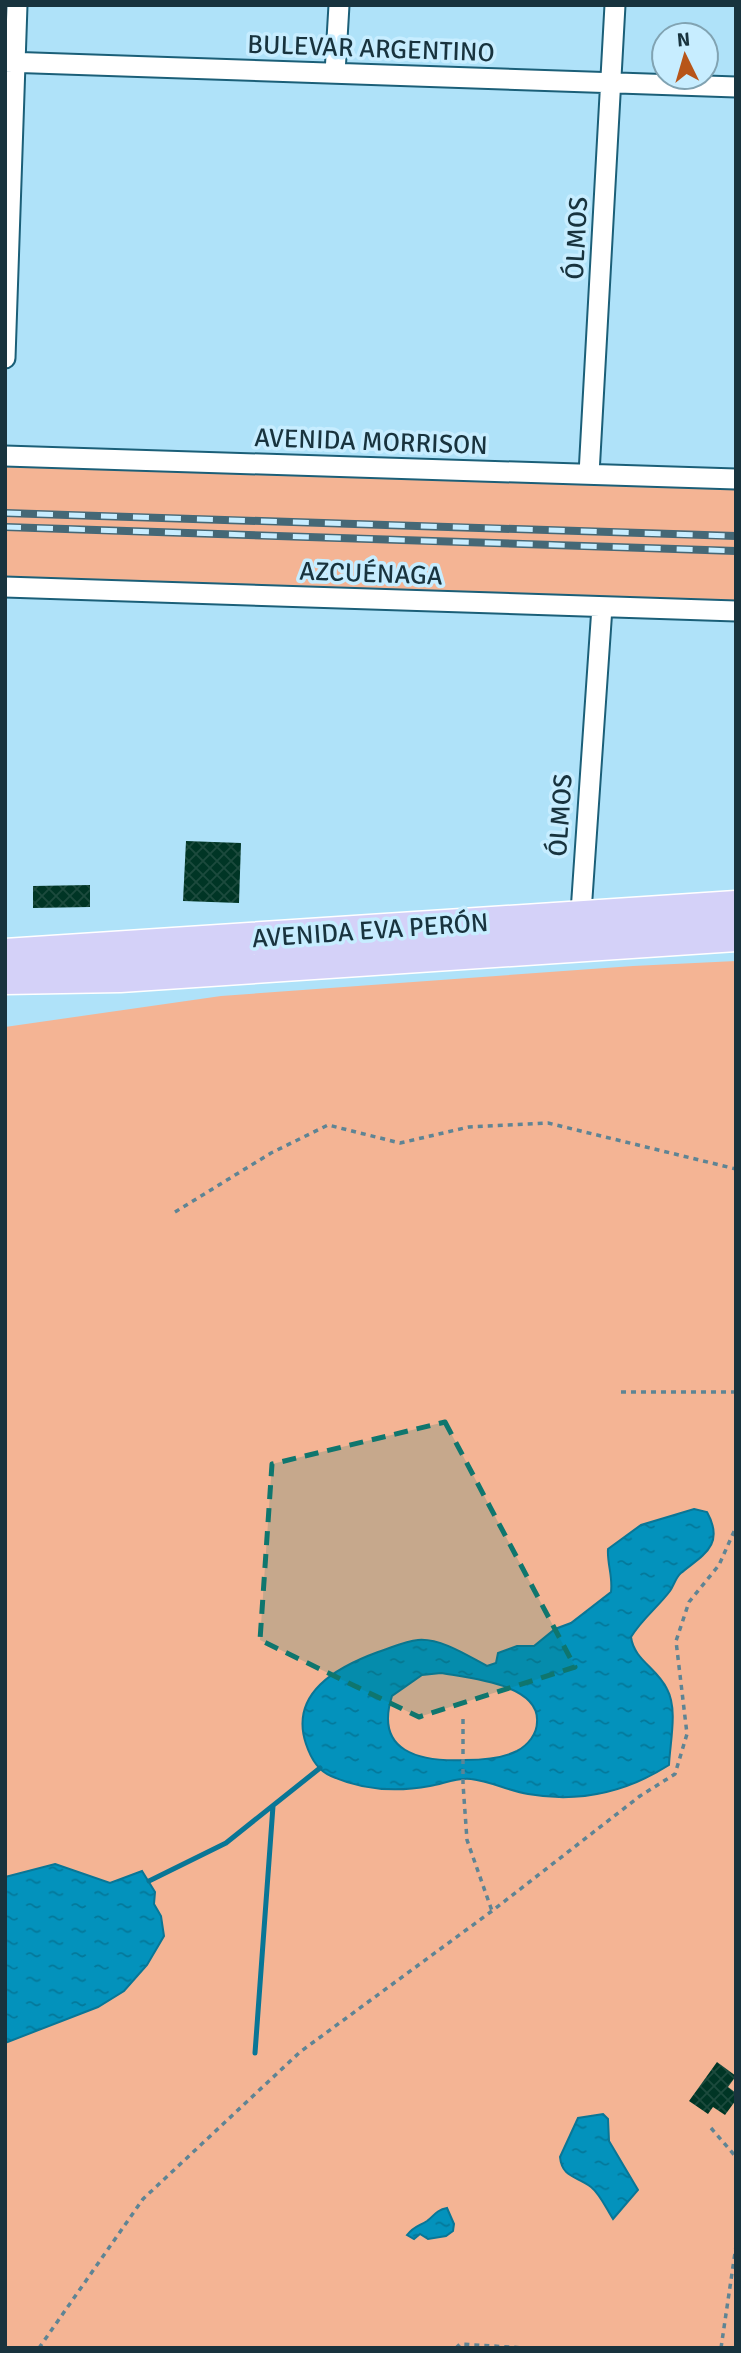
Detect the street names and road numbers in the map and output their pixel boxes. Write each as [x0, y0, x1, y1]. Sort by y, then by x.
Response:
street label: BULEVAR ARGENTINO [247, 29, 495, 69]
street label: ÓLMOS [559, 196, 595, 280]
street label: AVENIDA MORRISON [254, 422, 488, 462]
street label: AZCUÉNAGA [299, 556, 443, 592]
street label: ÓLMOS [542, 773, 580, 858]
street label: AVENIDA EVA PERÓN [251, 907, 489, 955]

